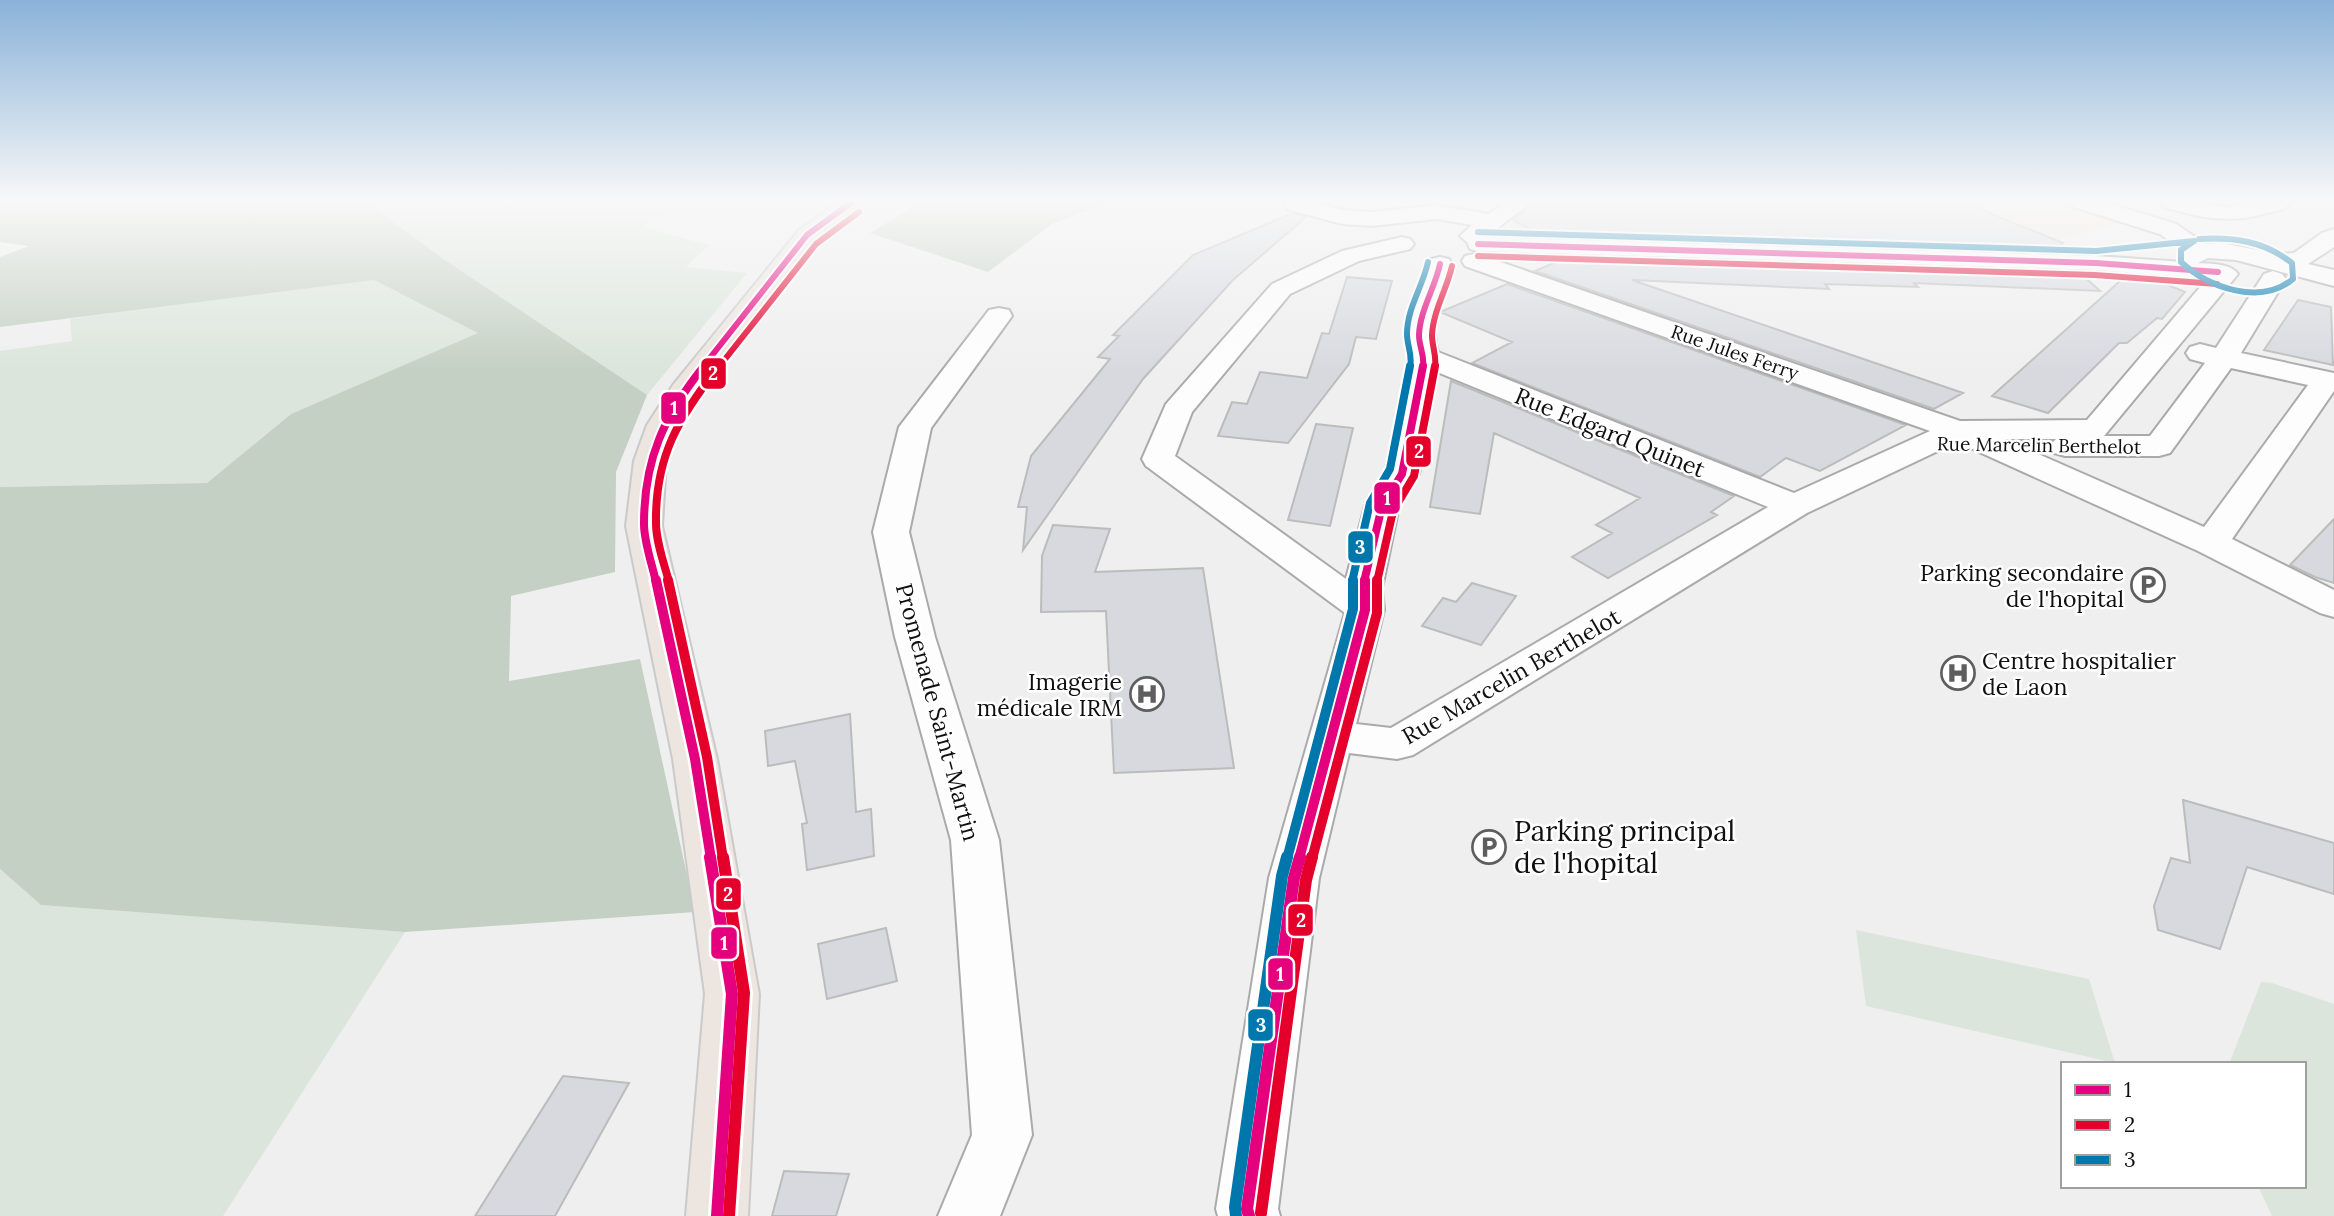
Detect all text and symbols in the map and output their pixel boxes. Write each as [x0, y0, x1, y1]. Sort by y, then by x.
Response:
street label: Rue Jules Ferry [1668, 319, 1802, 385]
line badge: 2 [700, 357, 727, 390]
text: 2 [708, 361, 718, 385]
street label: Rue Edgard Quinet [1511, 381, 1709, 483]
line badge: 1 [660, 391, 687, 425]
text: 1 [670, 396, 678, 420]
street label: Rue Marcelin Berthelot [1937, 431, 2142, 459]
line badge: 2 [1405, 435, 1432, 468]
text: 2 [1414, 439, 1424, 463]
line badge: 1 [1373, 481, 1401, 515]
text: 1 [1383, 486, 1391, 510]
line badge: 3 [1347, 530, 1374, 564]
text: 3 [1355, 535, 1365, 559]
place label: Parking secondaire de l'hopital [1920, 558, 2124, 613]
parking icon: Parking secondaire de l'hopital [2129, 566, 2167, 604]
street label: Promenade Saint-Martin [890, 580, 986, 844]
street label: Rue Marcelin Berthelot [1397, 602, 1625, 750]
place label: Centre hospitalier de Laon [1982, 646, 2176, 701]
hospital icon: Centre hospitalier de Laon [1939, 654, 1977, 692]
place label: Imagerie médicale IRM [977, 667, 1122, 722]
hospital icon: Imagerie médicale IRM [1128, 675, 1166, 713]
place label: Parking principal de l'hopital [1514, 813, 1735, 881]
parking icon: Parking principal de l'hopital [1470, 828, 1508, 866]
line badge: 2 [715, 877, 742, 911]
text: 2 [723, 882, 733, 906]
line badge: 2 [1287, 903, 1314, 937]
text: 2 [1296, 908, 1306, 932]
line badge: 1 [710, 926, 738, 960]
text: 1 [720, 931, 728, 955]
line badge: 1 [1267, 957, 1294, 991]
text: 1 [1276, 962, 1284, 986]
line badge: 3 [1247, 1008, 1274, 1042]
text: 3 [1256, 1013, 1266, 1037]
legend [2061, 1062, 2306, 1188]
text: 1 [2124, 1076, 2132, 1103]
text: 2 [2124, 1111, 2135, 1138]
text: 3 [2124, 1146, 2136, 1173]

